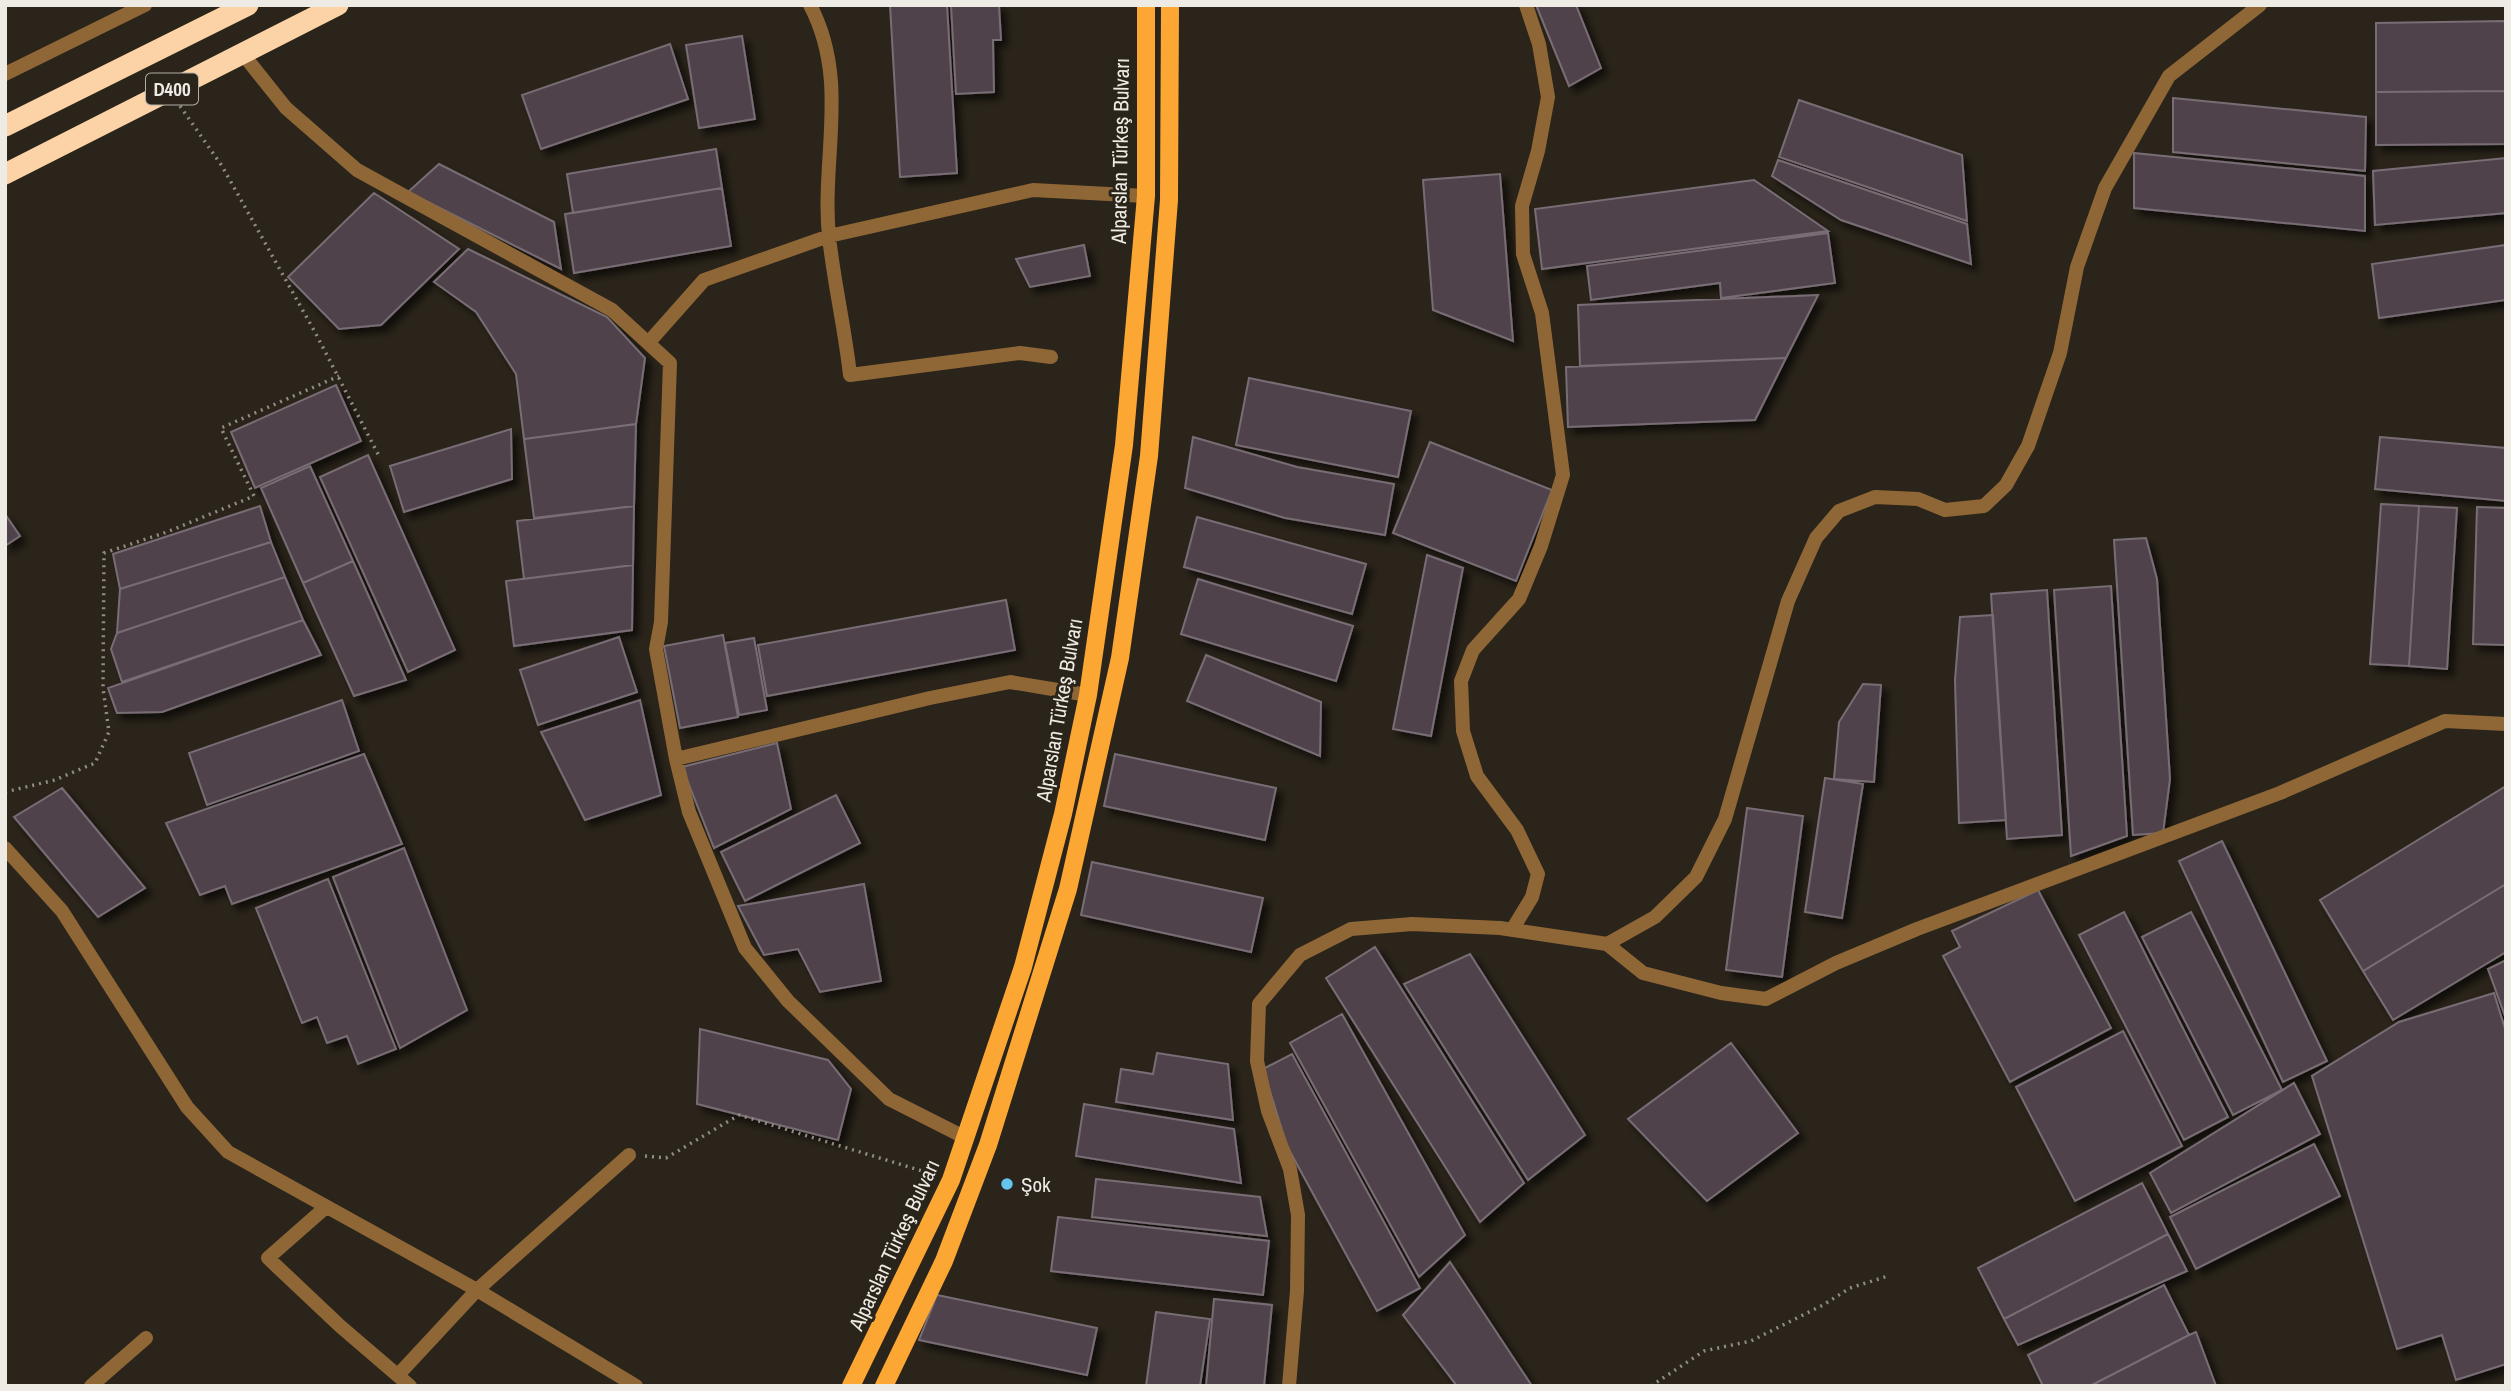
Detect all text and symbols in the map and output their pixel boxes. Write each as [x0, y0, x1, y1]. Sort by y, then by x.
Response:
street label: Alparslan Türkeş Bulvarı [1104, 58, 1136, 245]
road number: D400 [146, 74, 198, 104]
street label: Alparslan Türkeş Bulvarı [1028, 616, 1089, 805]
street label: Alparslan Türkeş Bulvarı [841, 1155, 946, 1336]
place label: Şok [1021, 1170, 1051, 1199]
marker: Şok [999, 1176, 1015, 1192]

